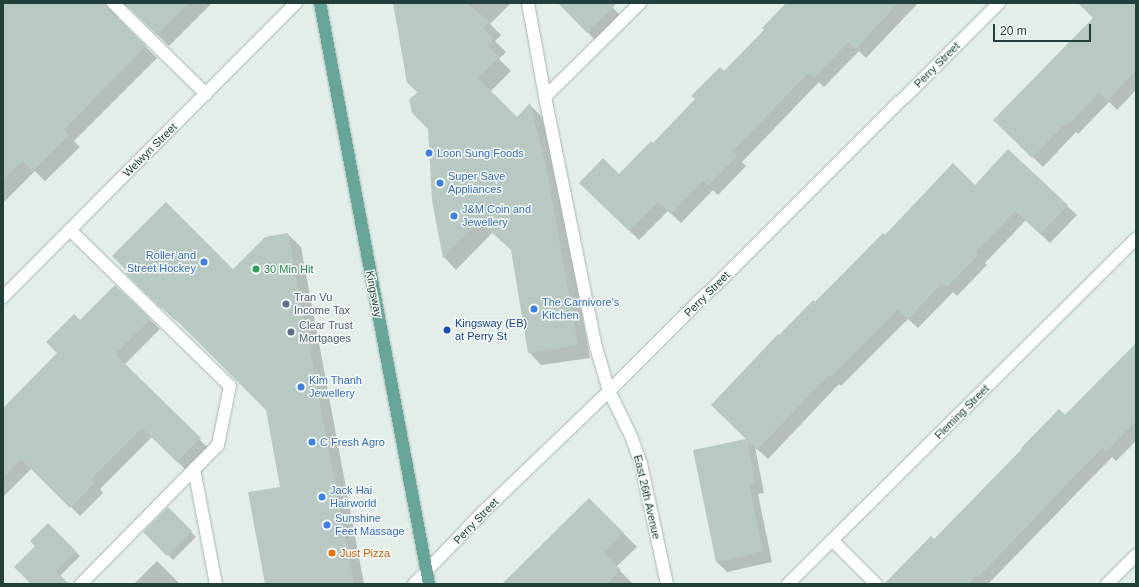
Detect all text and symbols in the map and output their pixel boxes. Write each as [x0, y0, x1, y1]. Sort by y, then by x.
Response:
scale bar [995, 16, 1093, 42]
text: 20 m [1000, 24, 1027, 38]
street label: Perry Street [912, 40, 962, 90]
street label: Welwyn Street [120, 120, 180, 180]
place label: Loon Sung Foods [437, 146, 524, 160]
marker: Loon Sung Foods [424, 148, 434, 158]
place label: Super Save Appliances [448, 170, 505, 196]
marker: Super Save Appliances [435, 178, 445, 188]
place label: J&M Coin and Jewellery [462, 203, 531, 229]
marker: J&M Coin and Jewellery [449, 211, 459, 221]
place label: Roller and Street Hockey [127, 249, 196, 275]
marker: Roller and Street Hockey [199, 257, 209, 267]
place label: 30 Min Hit [264, 262, 314, 276]
marker: 30 Min Hit [251, 264, 261, 274]
street label: Perry Street [682, 269, 732, 319]
street label: Kingsway [363, 270, 385, 318]
place label: Tran Vu Income Tax [294, 291, 350, 317]
place label: The Carnivore's Kitchen [542, 296, 619, 322]
marker: Tran Vu Income Tax [281, 299, 291, 309]
marker: The Carnivore's Kitchen [529, 304, 539, 314]
place label: Kingsway (EB) at Perry St [455, 317, 527, 343]
place label: Clear Trust Mortgages [299, 319, 353, 345]
marker: Kingsway (EB) at Perry St [442, 325, 452, 335]
marker: Clear Trust Mortgages [286, 327, 296, 337]
place label: Kim Thanh Jewellery [309, 374, 362, 400]
marker: Kim Thanh Jewellery [296, 382, 306, 392]
street label: Fleming Street [932, 382, 992, 442]
place label: C Fresh Agro [320, 435, 385, 449]
marker: C Fresh Agro [307, 437, 317, 447]
street label: East 26th Avenue [631, 453, 663, 541]
place label: Jack Hai Hairworld [330, 484, 376, 510]
marker: Jack Hai Hairworld [317, 492, 327, 502]
street label: Perry Street [451, 495, 501, 547]
place label: Sunshine Feet Massage [335, 512, 405, 538]
marker: Sunshine Feet Massage [322, 520, 332, 530]
place label: Just Pizza [340, 546, 390, 560]
marker: Just Pizza [327, 548, 337, 558]

